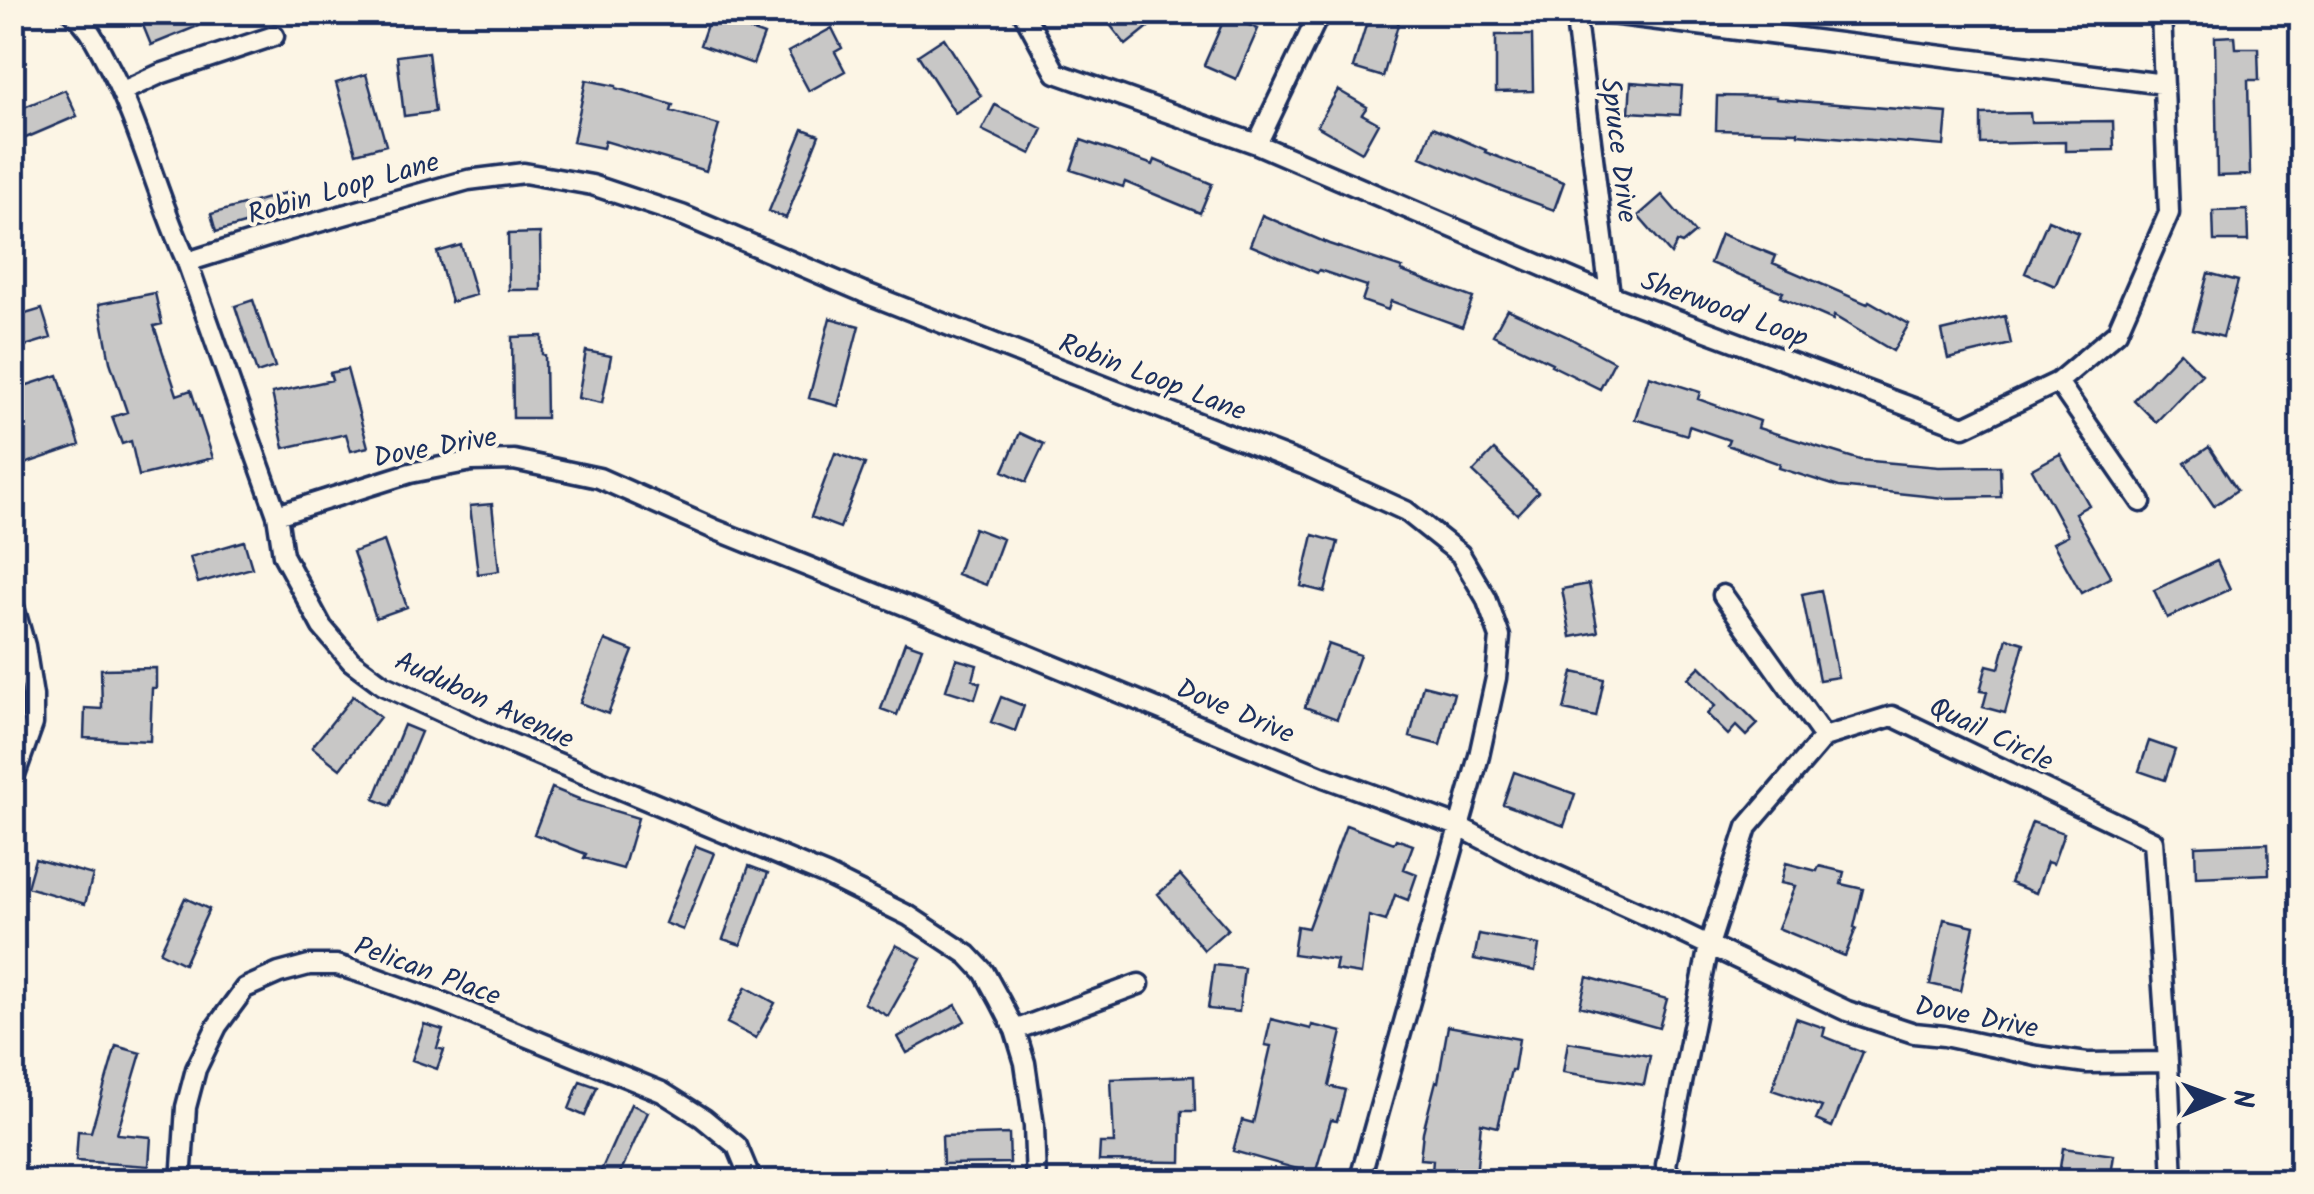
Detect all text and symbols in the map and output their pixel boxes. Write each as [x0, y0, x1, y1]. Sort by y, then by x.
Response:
street label: Spruce Drive [1586, 75, 1649, 226]
street label: Robin Loop Lane [242, 140, 445, 238]
street label: Sherwood Loop [1634, 259, 1814, 361]
street label: Robin Loop Lane [1052, 322, 1253, 435]
street label: Dove Drive [370, 415, 501, 481]
street label: Audubon Avenue [387, 640, 582, 763]
street label: Dove Drive [1169, 667, 1302, 758]
street label: Quail Circle [1921, 686, 2061, 785]
street label: Pelican Place [347, 925, 507, 1020]
street label: Dove Drive [1911, 984, 2042, 1053]
north arrow [2169, 1049, 2269, 1149]
text: N [2219, 1089, 2264, 1108]

